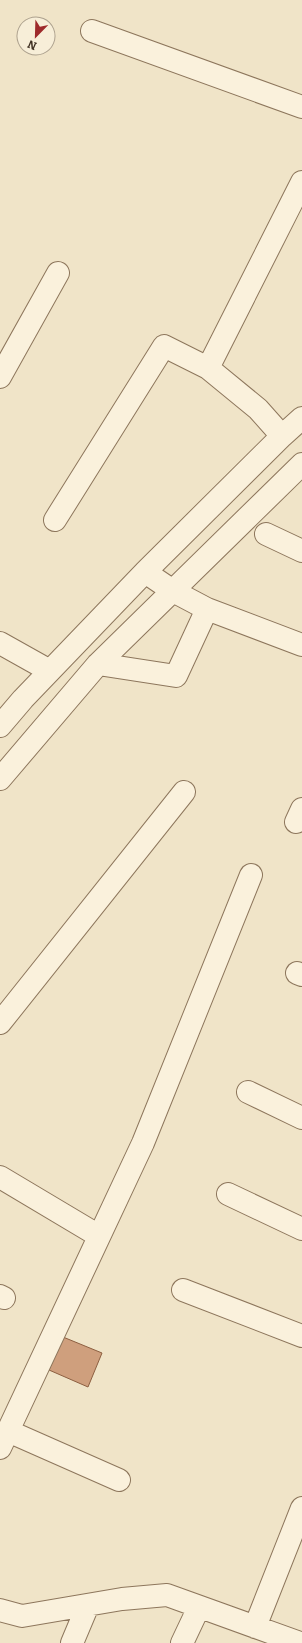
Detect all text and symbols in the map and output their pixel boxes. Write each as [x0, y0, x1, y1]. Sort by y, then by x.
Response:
north arrow [16, 16, 56, 56]
text: N [25, 37, 39, 52]

